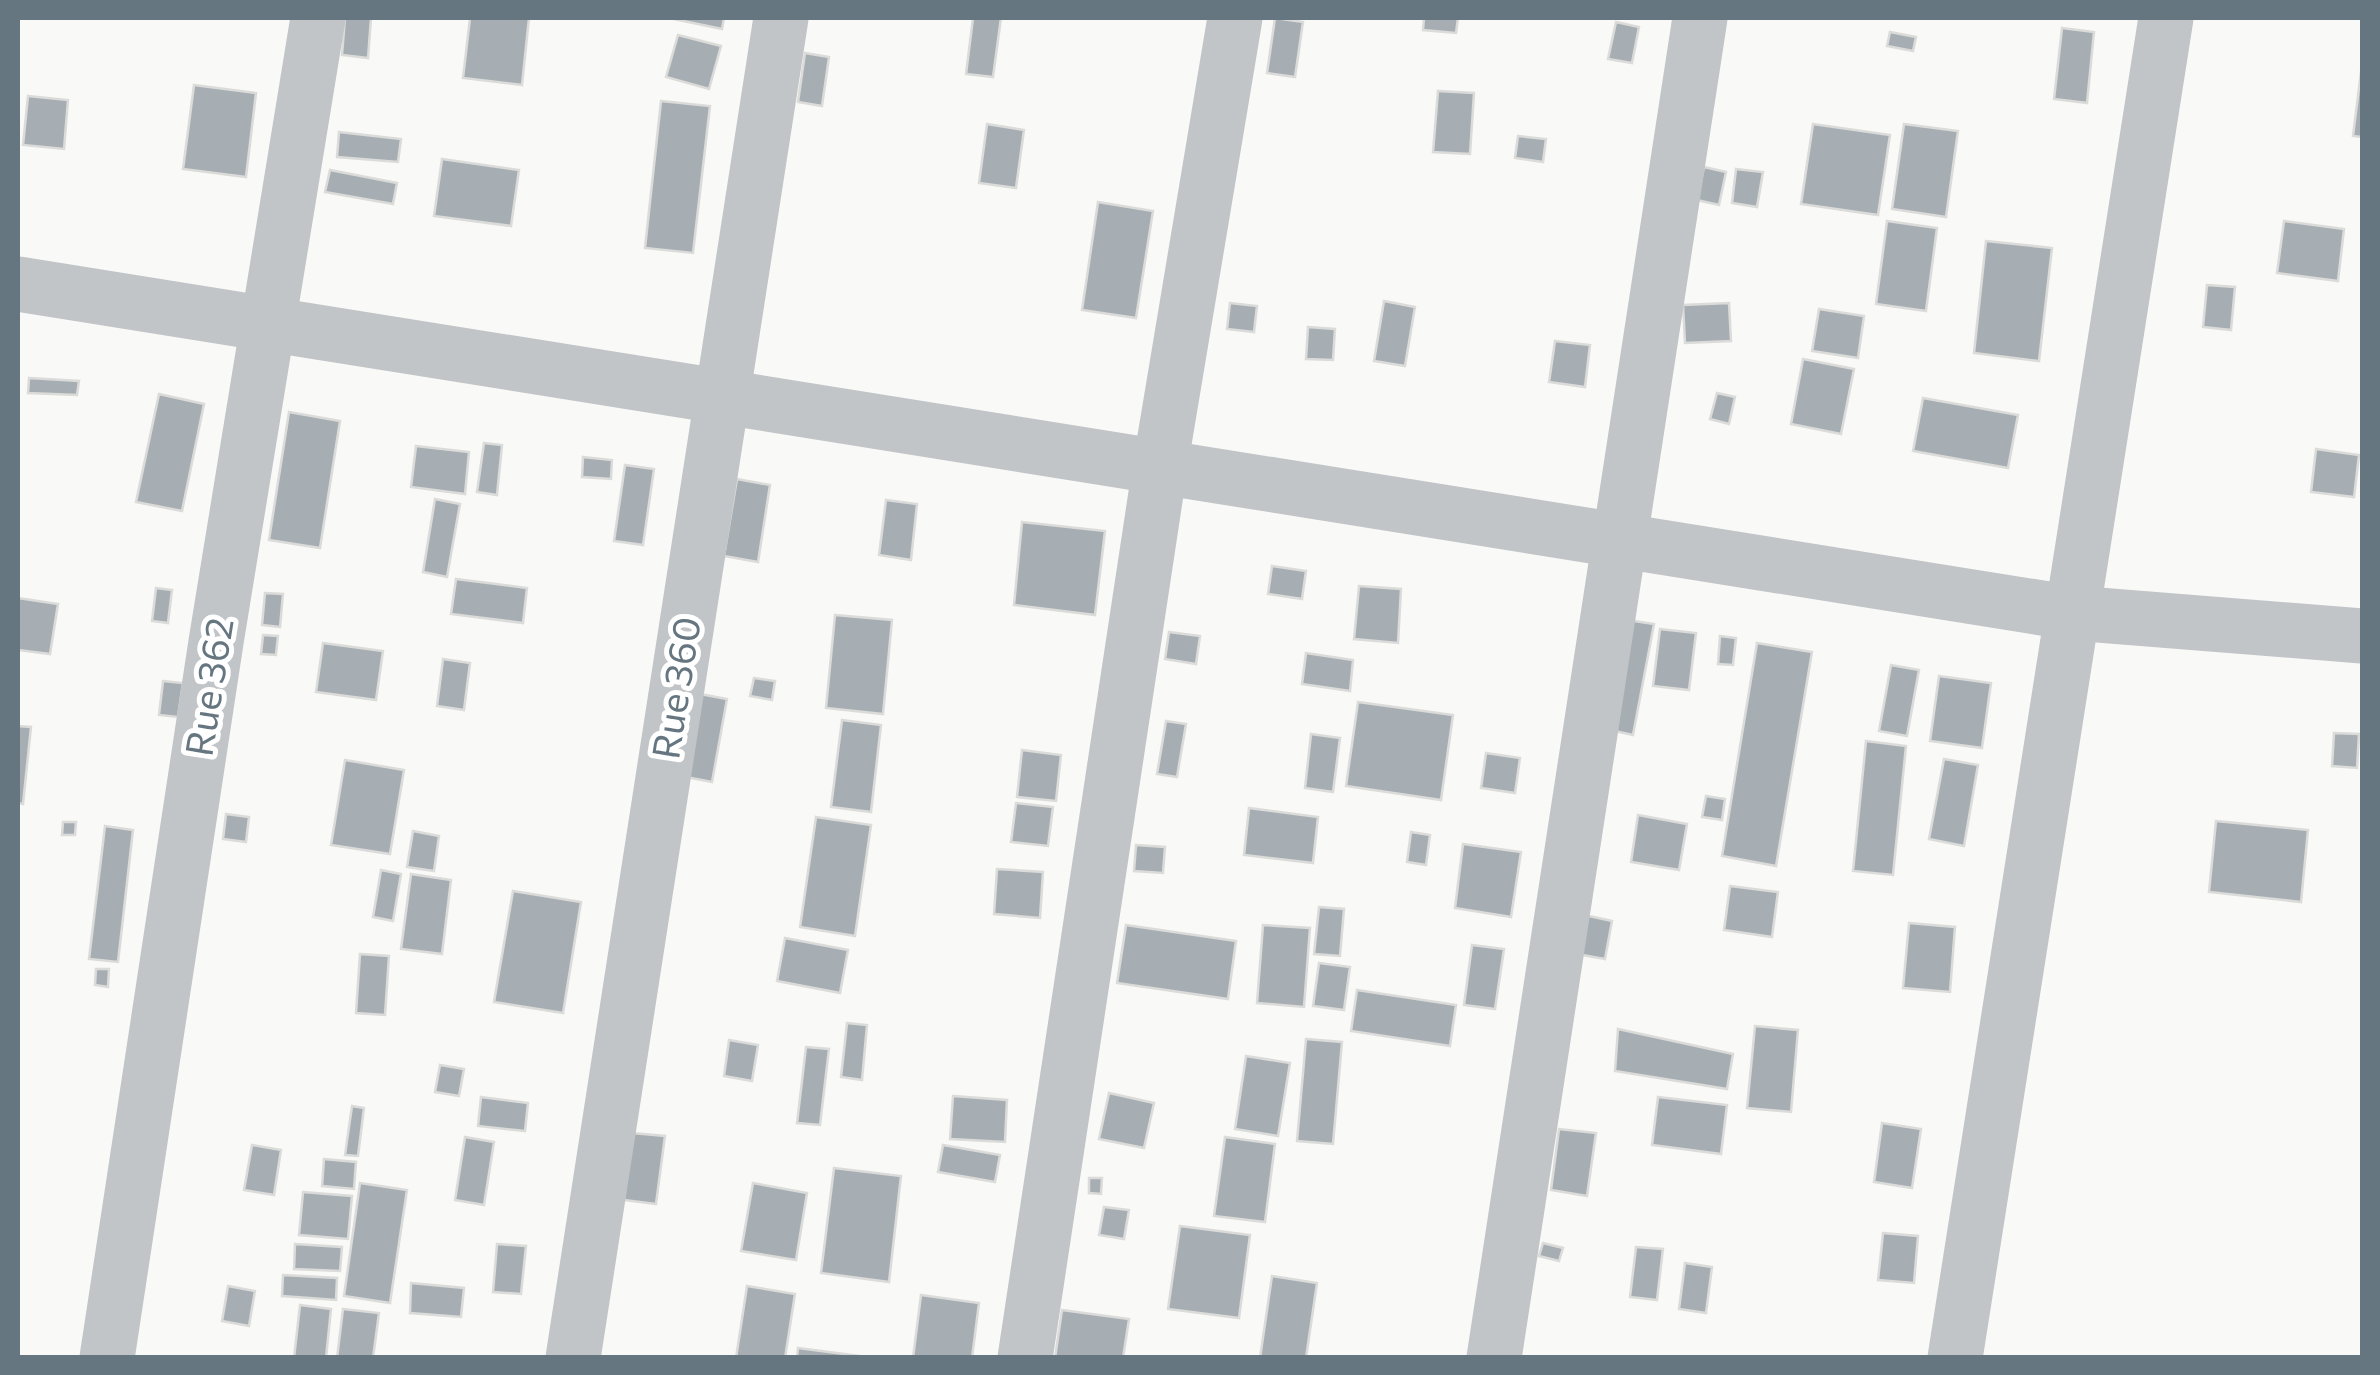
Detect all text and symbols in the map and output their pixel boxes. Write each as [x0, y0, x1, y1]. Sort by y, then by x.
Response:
street label: Rue 360 [640, 613, 709, 762]
street label: Rue 362 [173, 614, 242, 759]

